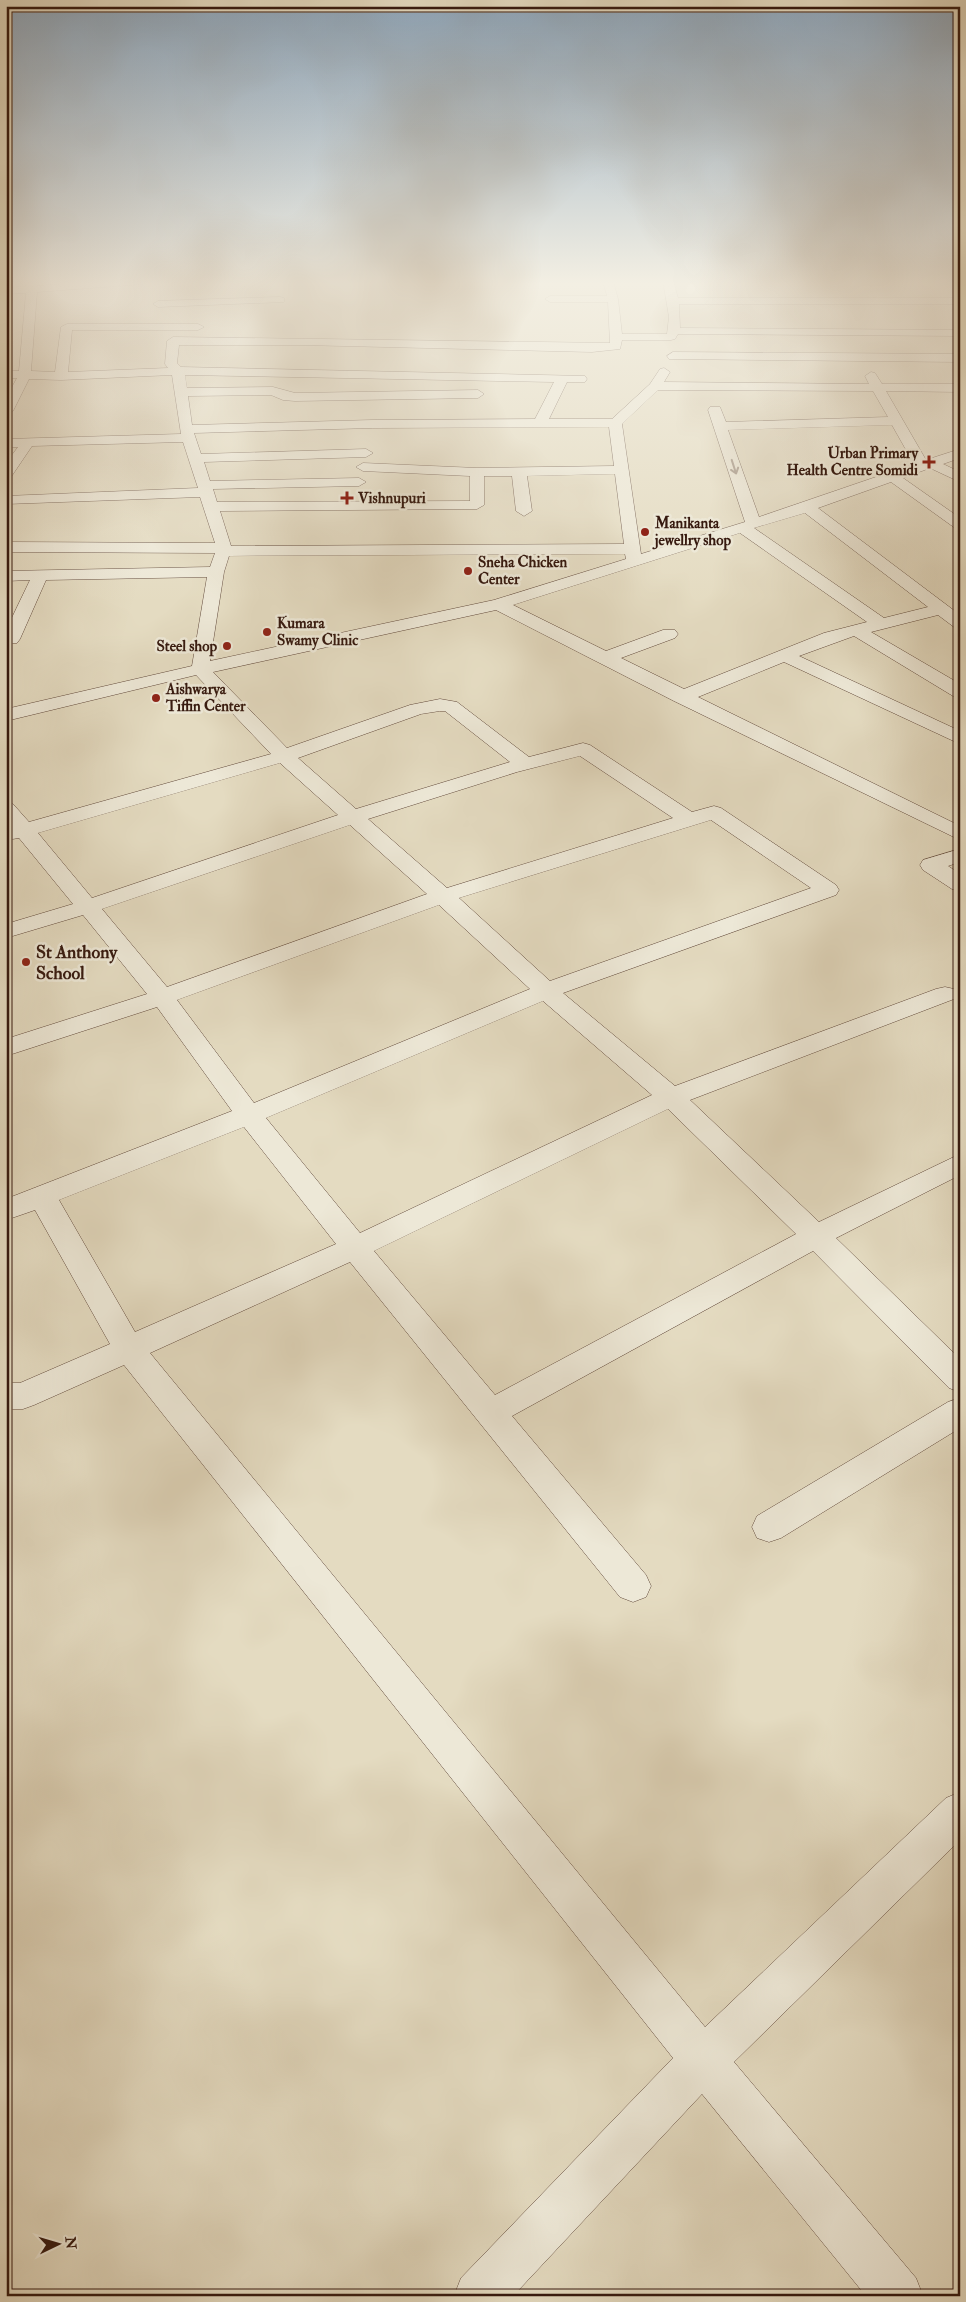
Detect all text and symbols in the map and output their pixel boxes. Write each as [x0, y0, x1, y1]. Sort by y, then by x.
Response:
place label: Urban Primary Health Centre Somidi [787, 444, 919, 480]
marker: Urban Primary Health Centre Somidi [922, 455, 936, 469]
one-way arrow [730, 459, 739, 474]
place label: Vishnupuri [357, 489, 426, 509]
marker: Vishnupuri [340, 491, 354, 505]
place label: Manikanta jewellry shop [652, 514, 731, 551]
marker: Manikanta jewellry shop [639, 526, 651, 538]
place label: Sneha Chicken Center [478, 553, 568, 589]
marker: Sneha Chicken Center [462, 565, 474, 577]
place label: Kumara Swamy Clinic [277, 614, 359, 651]
marker: Kumara Swamy Clinic [261, 626, 273, 638]
place label: Steel shop [156, 637, 217, 657]
marker: Steel shop [221, 640, 233, 652]
place label: Aishwarya Tiffin Center [165, 680, 246, 716]
marker: Aishwarya Tiffin Center [150, 692, 162, 704]
place label: St Anthony School [36, 941, 118, 985]
marker: St Anthony School [20, 956, 32, 968]
north arrow [32, 2220, 82, 2270]
text: N [61, 2235, 80, 2250]

